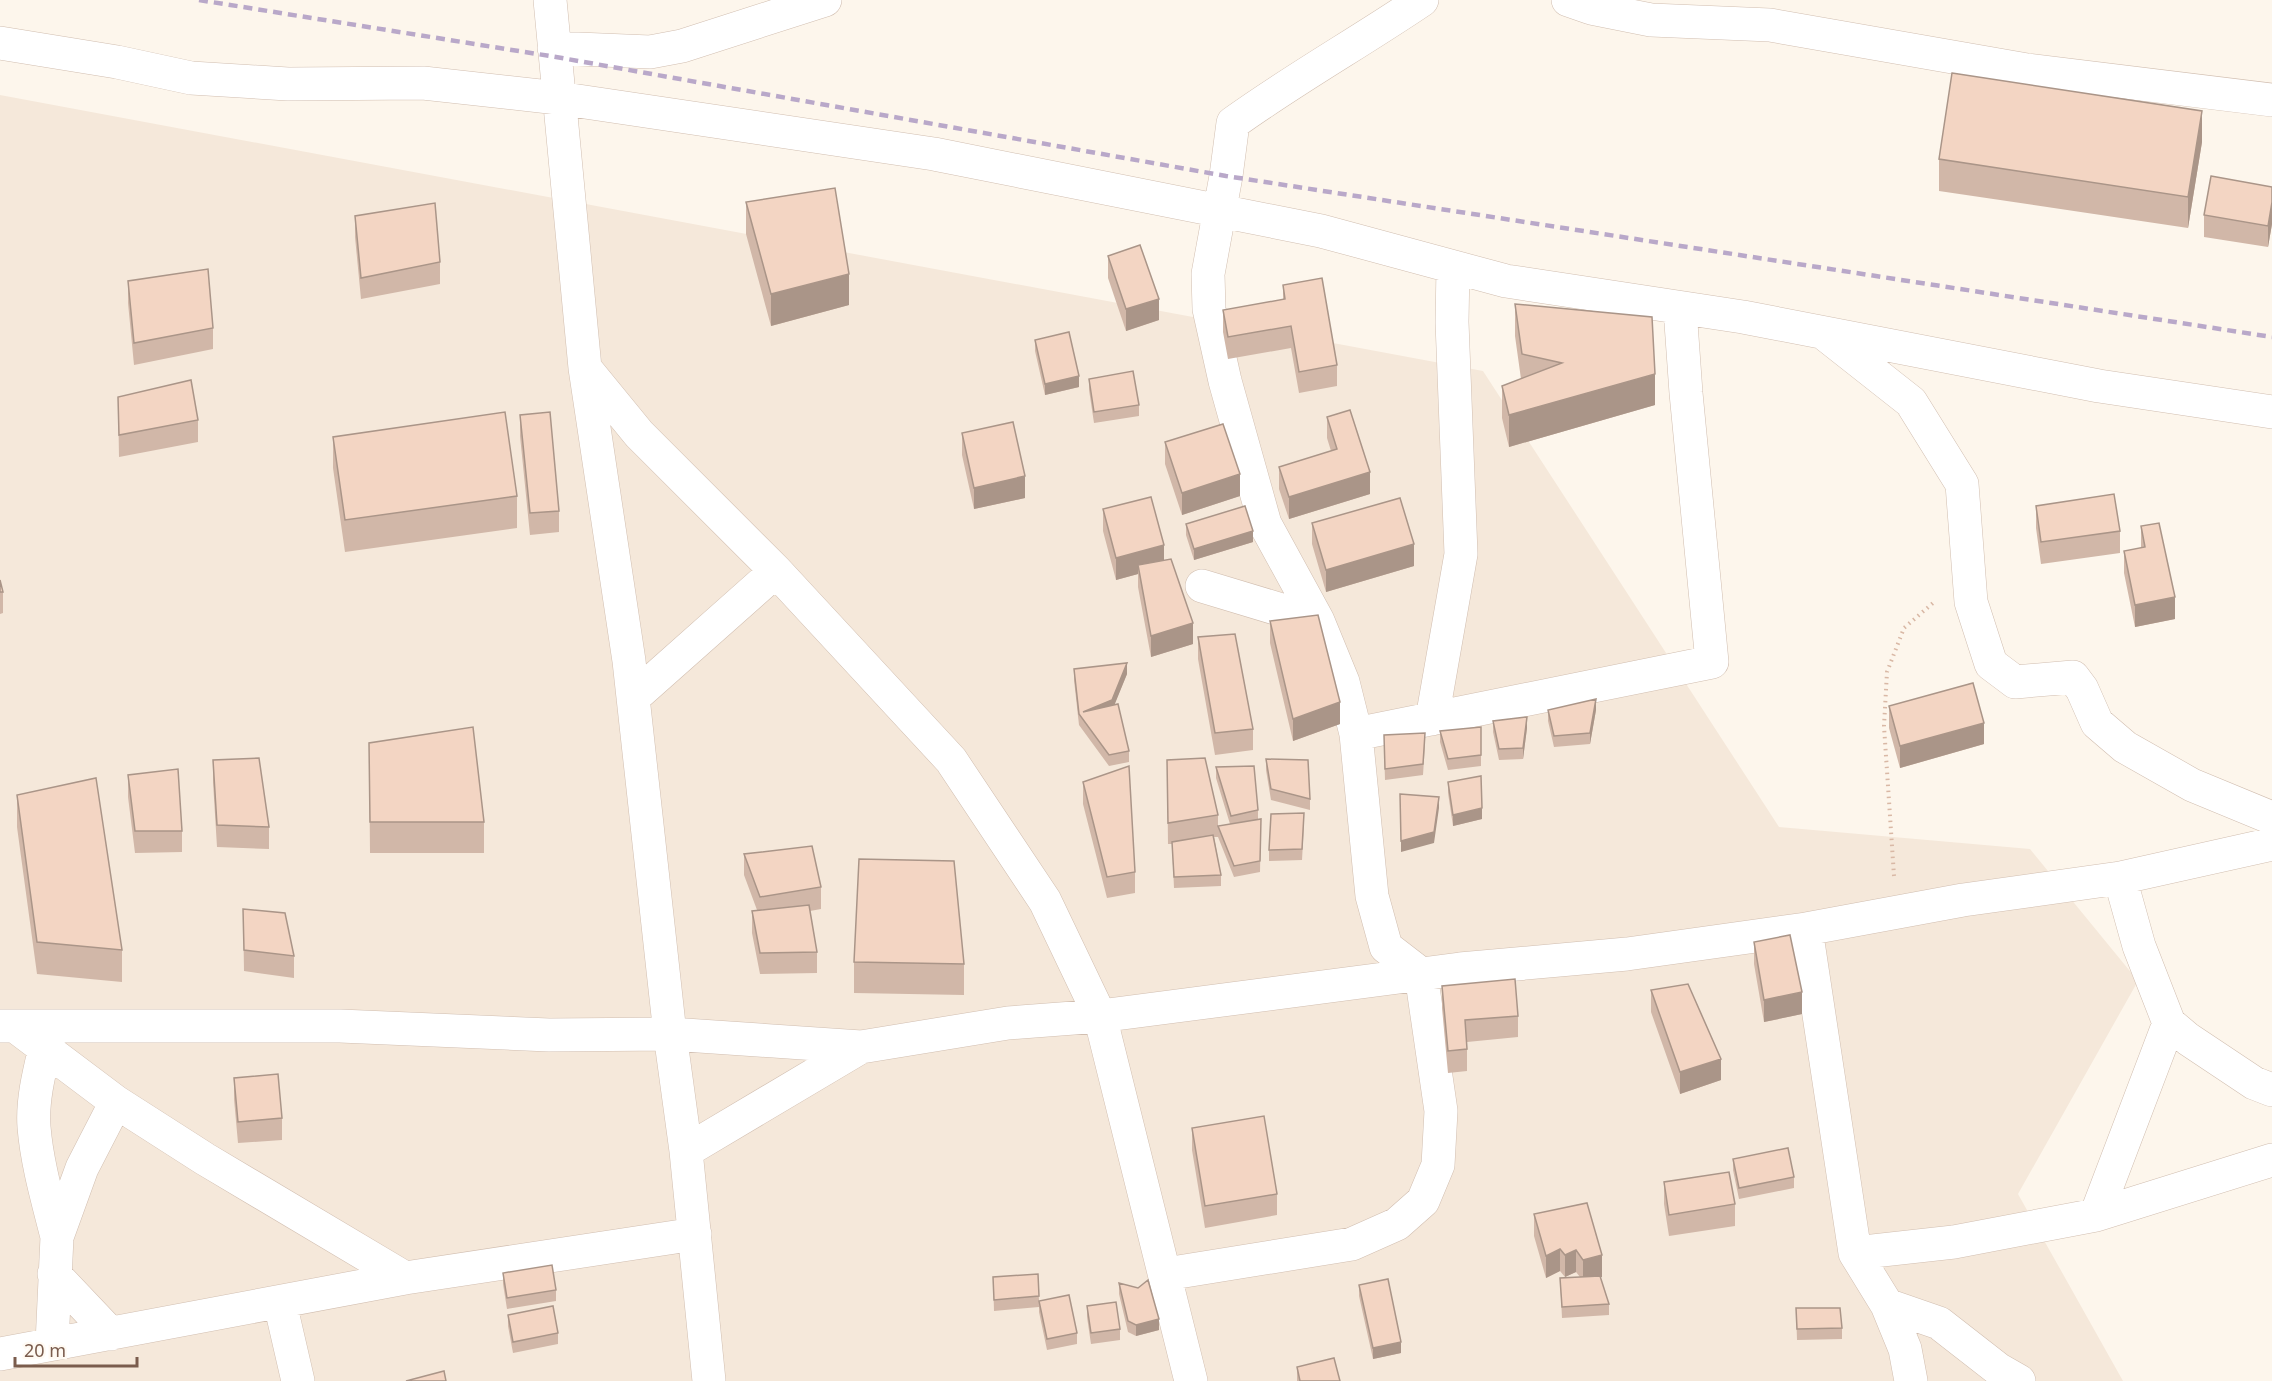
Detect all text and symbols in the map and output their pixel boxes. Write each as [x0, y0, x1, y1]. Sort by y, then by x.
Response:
scale bar [15, 1330, 136, 1368]
text: 20 m [24, 1338, 66, 1362]

